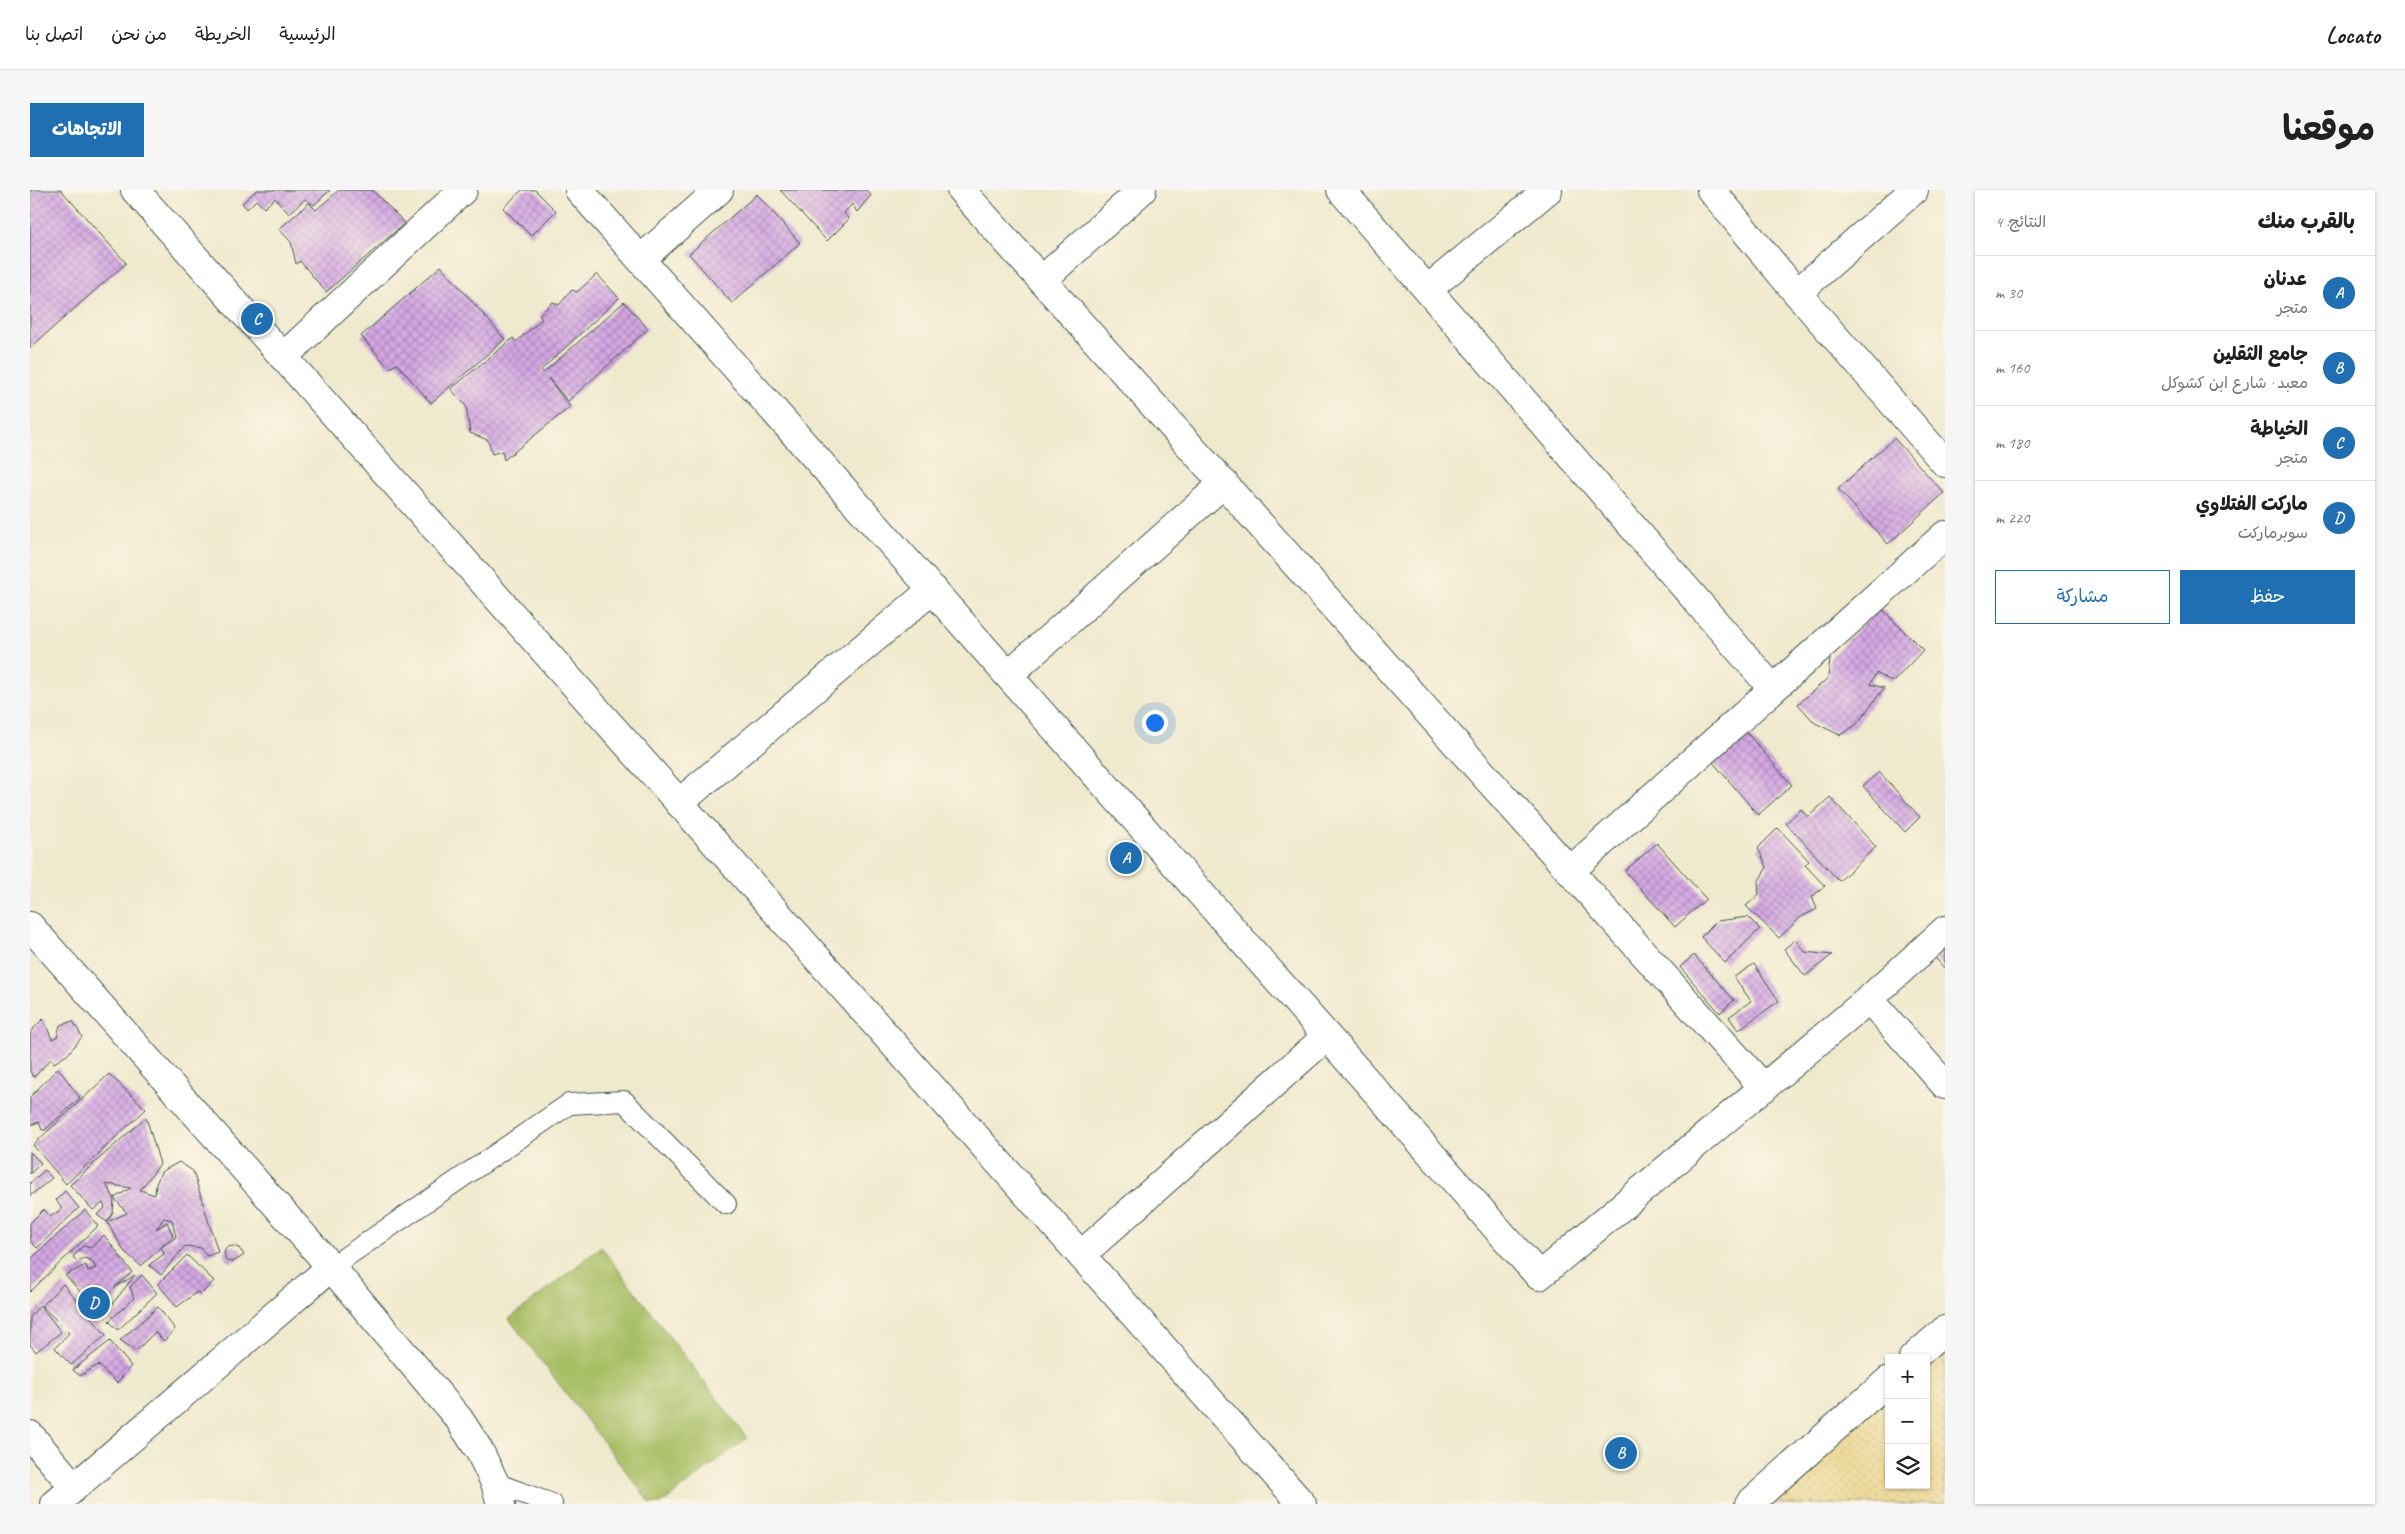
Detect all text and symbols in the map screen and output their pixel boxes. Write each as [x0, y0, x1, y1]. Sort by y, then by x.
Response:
text: Locato [2326, 20, 2380, 50]
text: اتصل بنا [25, 23, 83, 45]
text: من نحن [111, 23, 167, 45]
text: الخريطة [195, 23, 251, 45]
text: الرئيسية [279, 23, 336, 45]
button: الاتجاهات [30, 103, 144, 157]
text: موقعنا [2282, 106, 2375, 151]
text: بالقرب منك [2258, 208, 2355, 234]
text: النتائج: 4 [1995, 212, 2046, 232]
text: عدنان [2264, 267, 2308, 291]
text: 30 m [1995, 283, 2022, 303]
text: A [2335, 283, 2343, 303]
text: متجر [2277, 298, 2308, 318]
pin: C [241, 300, 273, 338]
text: جامع الثقلين [2213, 342, 2308, 366]
text: 160 m [1995, 358, 2029, 378]
text: B [2335, 358, 2343, 378]
text: معبد · شارع ابن كشوكل [2161, 373, 2308, 393]
text: الخياطة [2250, 417, 2308, 441]
text: 180 m [1995, 433, 2029, 453]
text: C [2335, 433, 2343, 453]
text: متجر [2277, 448, 2308, 468]
text: ماركت الفتلاوي [2196, 492, 2308, 516]
text: 220 m [1995, 508, 2029, 528]
text: D [2334, 508, 2344, 528]
text: سوبرماركت [2238, 523, 2308, 543]
button: مشاركة [1995, 570, 2170, 624]
button: حفظ [2180, 570, 2355, 624]
your location [1142, 710, 1168, 736]
pin: A [1110, 839, 1142, 877]
pin: D [78, 1284, 110, 1322]
map controls [1885, 1354, 1930, 1489]
button: + [1885, 1354, 1930, 1399]
button: − [1885, 1399, 1930, 1444]
pin: B [1605, 1434, 1637, 1472]
button: layers [1885, 1444, 1930, 1489]

